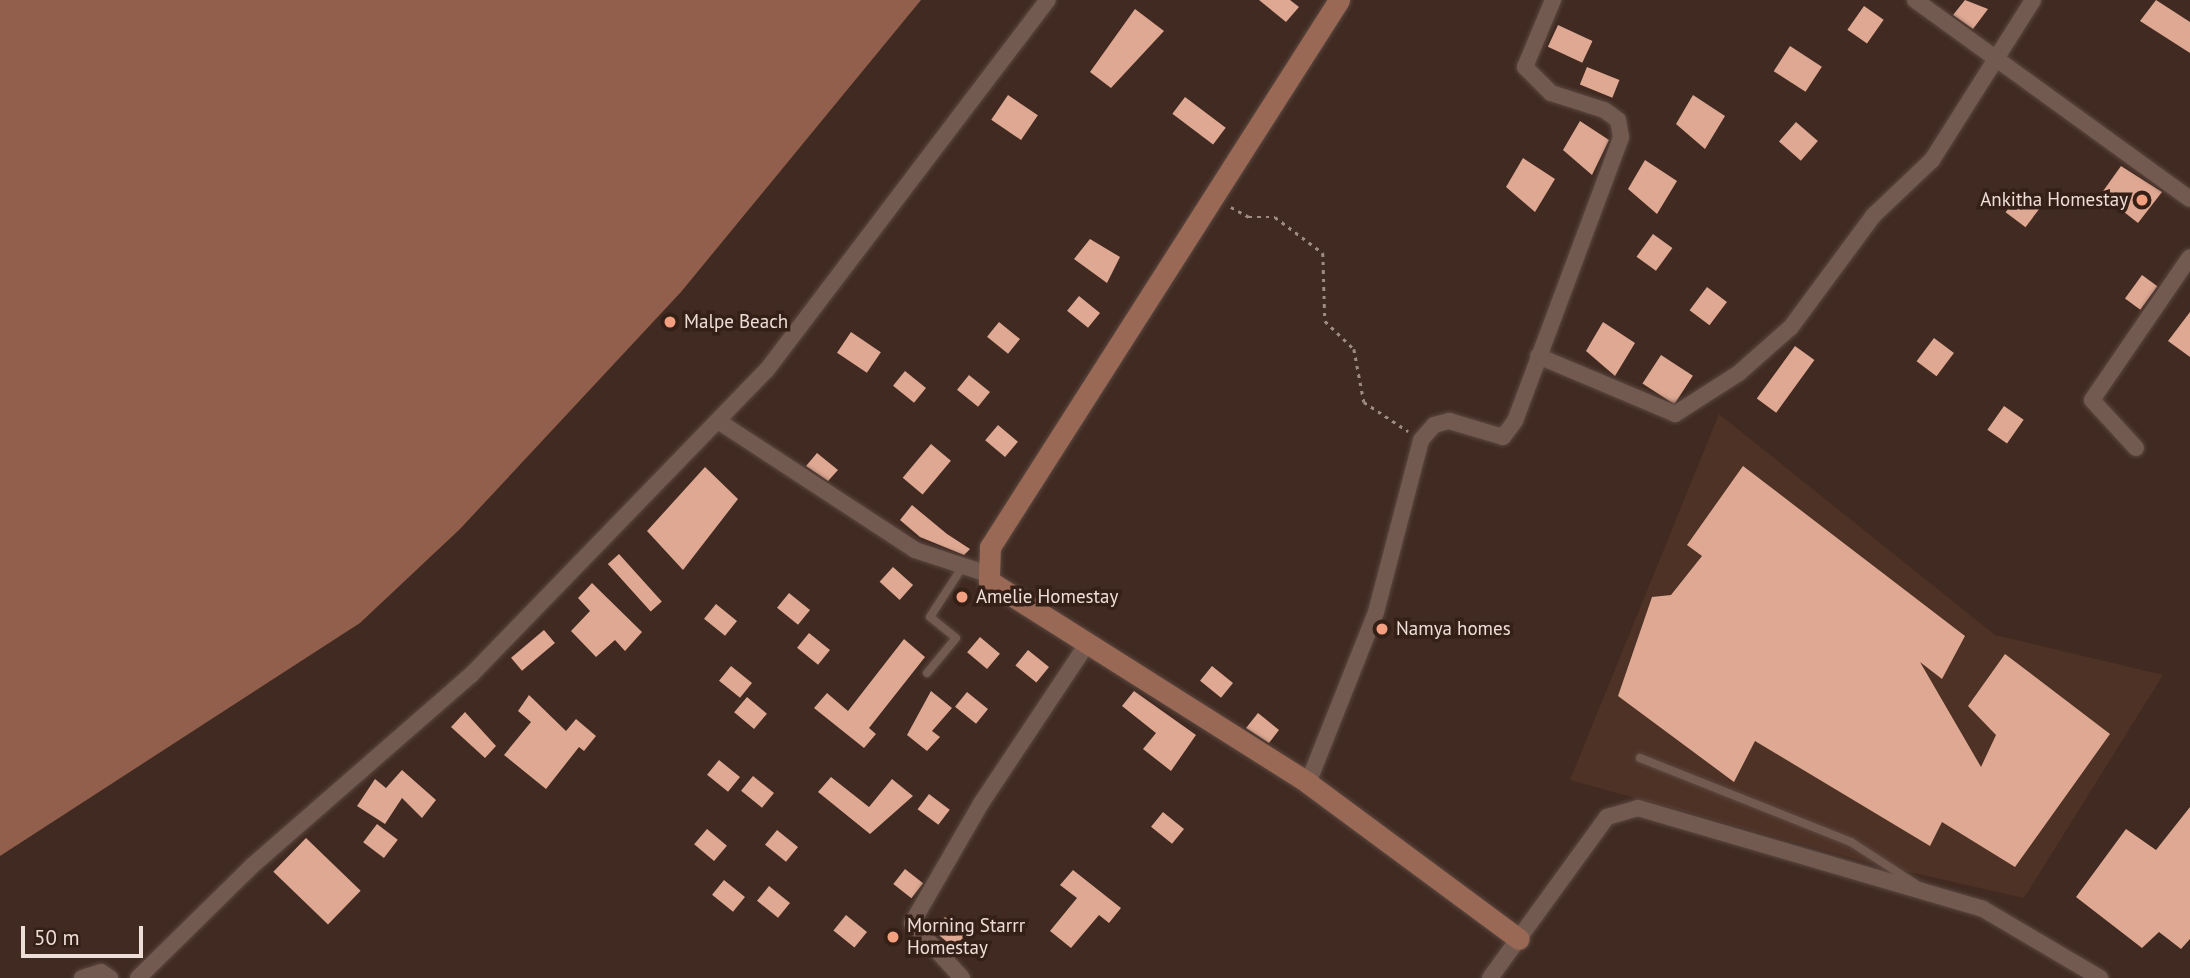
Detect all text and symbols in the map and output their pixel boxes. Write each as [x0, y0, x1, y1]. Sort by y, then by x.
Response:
place label: Ankitha Homestay [1980, 189, 2128, 211]
marker: Ankitha Homestay [2134, 192, 2150, 208]
place label: Malpe Beach [684, 311, 788, 333]
marker: Malpe Beach [662, 314, 678, 330]
place label: Amelie Homestay [976, 586, 1118, 608]
marker: Amelie Homestay [954, 589, 970, 605]
place label: Namya homes [1396, 618, 1511, 640]
marker: Namya homes [1374, 621, 1390, 637]
scale bar [24, 912, 147, 956]
place label: Morning Starrr Homestay [907, 915, 1025, 959]
text: 50 m [34, 924, 80, 951]
marker: Morning Starrr Homestay [885, 929, 901, 945]

